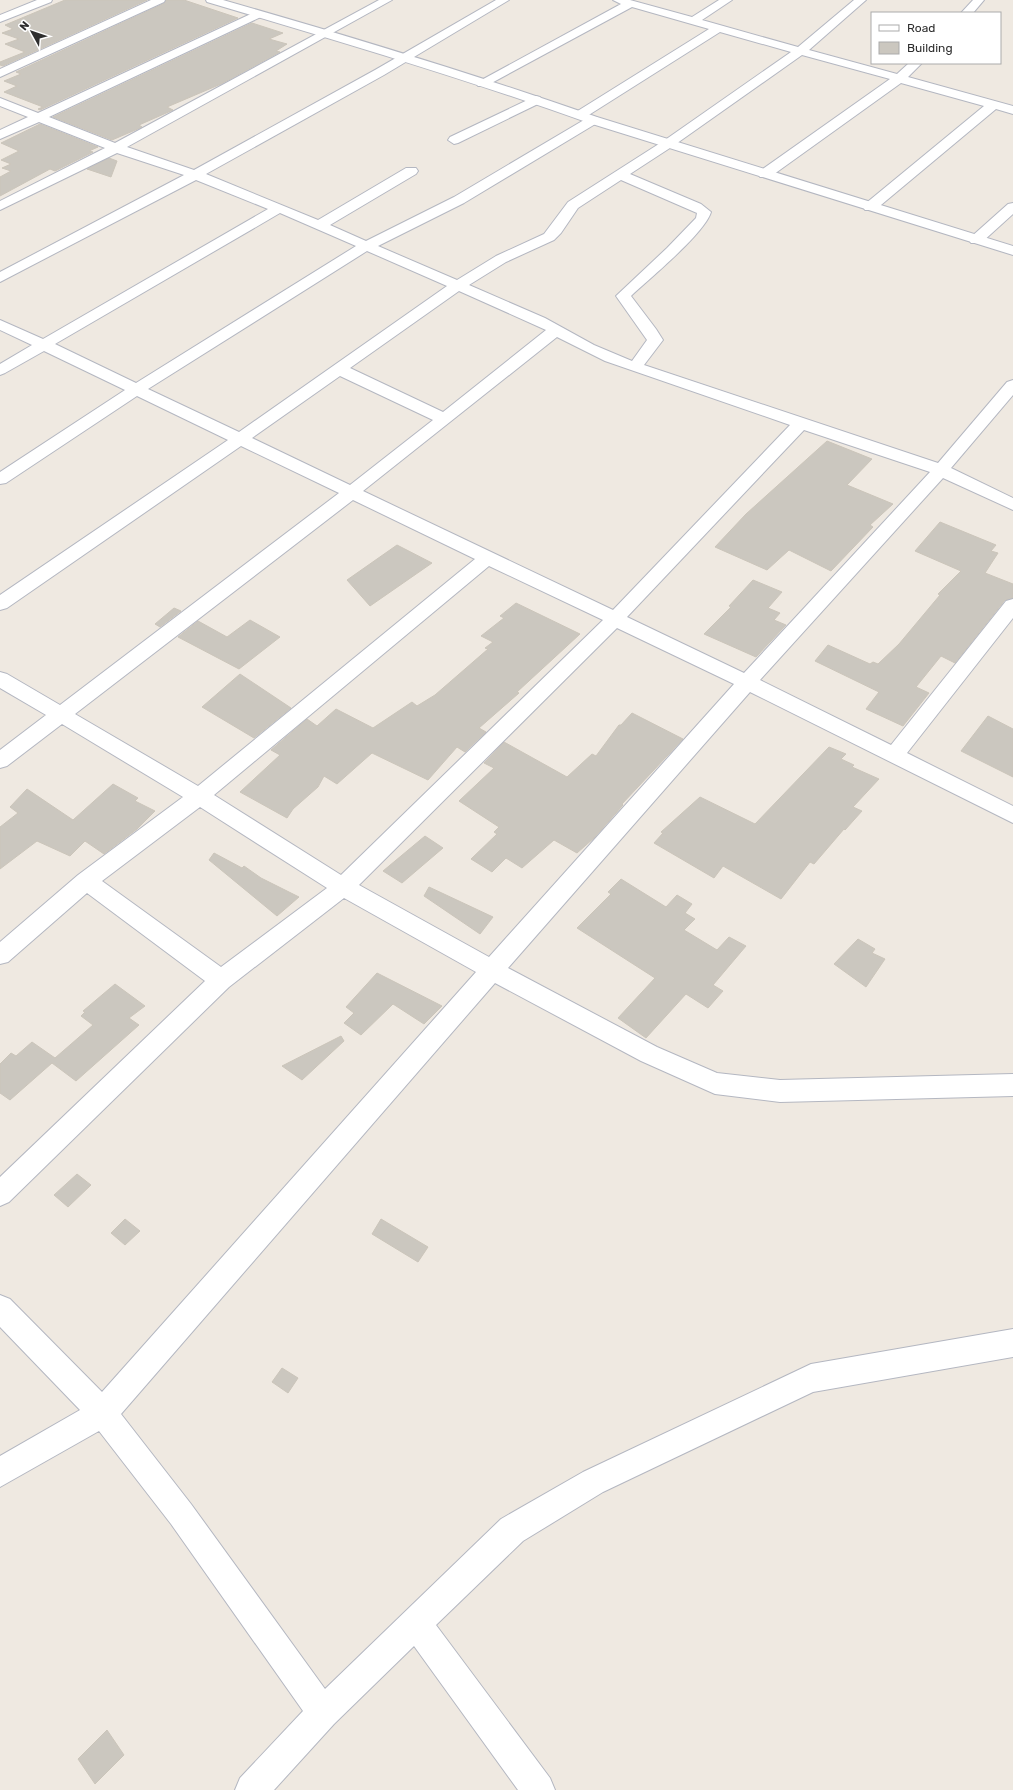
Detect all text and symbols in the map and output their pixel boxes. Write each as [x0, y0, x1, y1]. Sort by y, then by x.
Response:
north arrow [12, 12, 52, 52]
legend [871, 12, 1001, 64]
text: N [17, 19, 32, 33]
text: Road [907, 21, 935, 35]
text: Building [907, 41, 953, 55]

